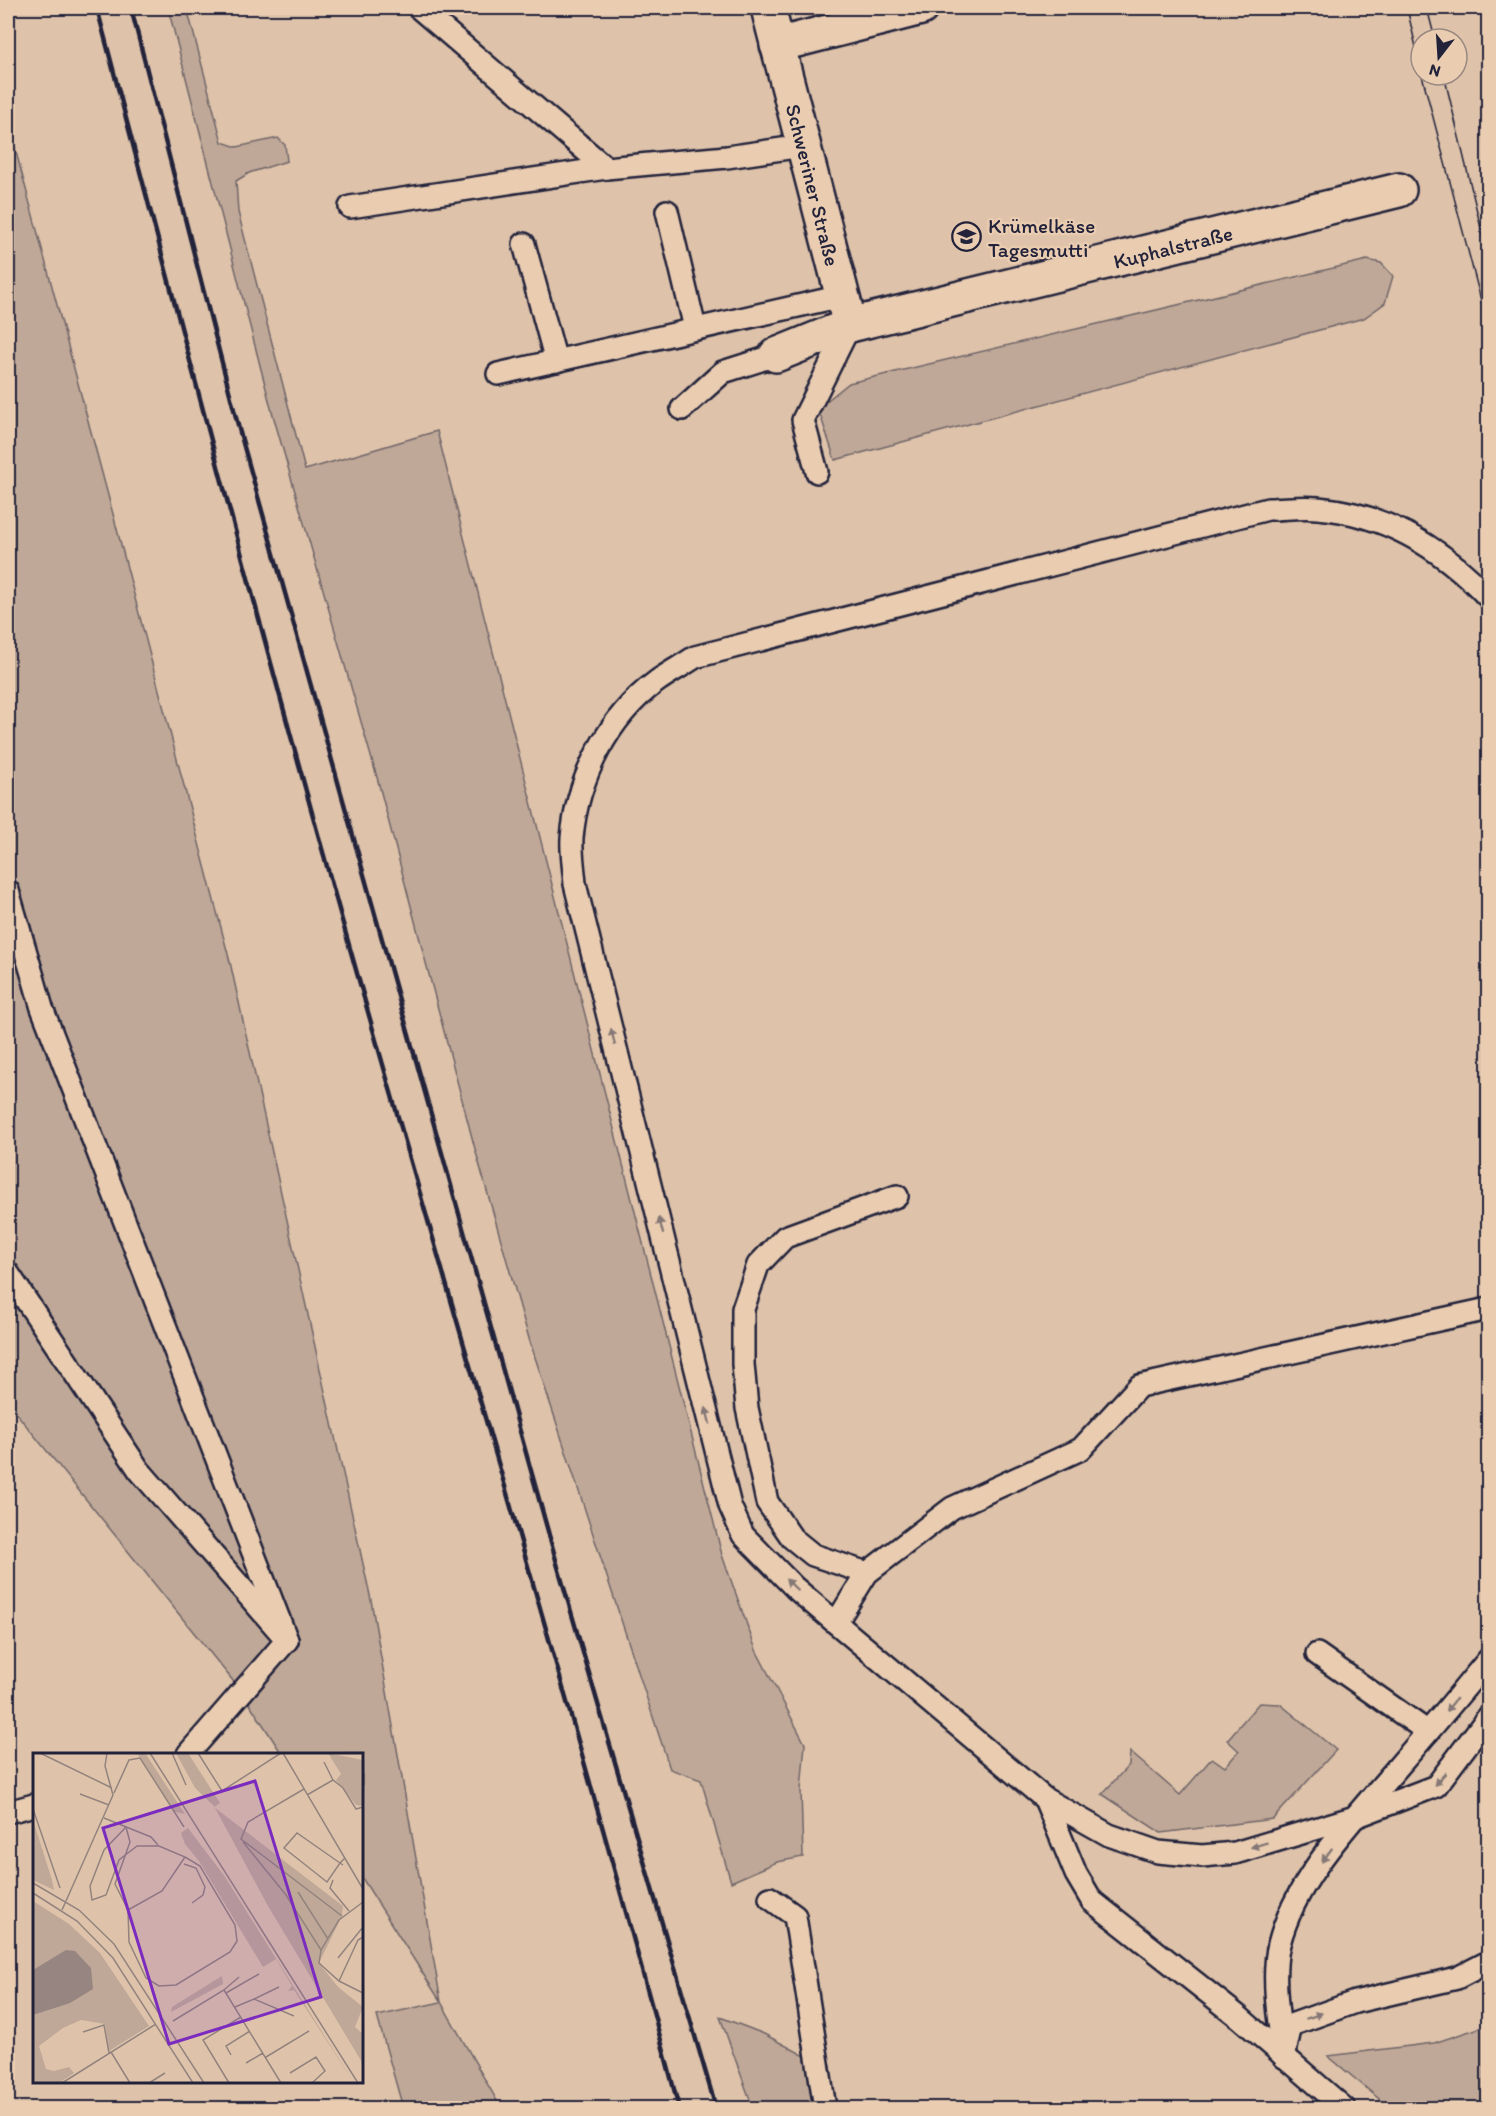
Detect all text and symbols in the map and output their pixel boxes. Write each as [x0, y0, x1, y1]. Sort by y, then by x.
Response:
north arrow [1409, 27, 1469, 87]
text: N [1427, 60, 1443, 82]
street label: Schweriner Straße [781, 101, 845, 269]
place label: Krümelkäse Tagesmutti [988, 213, 1095, 262]
street label: Kuphalstraße [1111, 220, 1235, 274]
school or university icon: Krümelkäse Tagesmutti [951, 221, 983, 253]
one-way arrow [608, 1028, 618, 1046]
one-way arrow [655, 1217, 665, 1236]
one-way arrow [702, 1406, 712, 1425]
one-way arrow [785, 1578, 800, 1592]
one-way arrow [1445, 1697, 1458, 1712]
inset map [33, 1753, 363, 2083]
one-way arrow [1433, 1772, 1447, 1787]
one-way arrow [1250, 1841, 1268, 1850]
one-way arrow [1321, 1847, 1333, 1863]
one-way arrow [1306, 2011, 1324, 2021]

